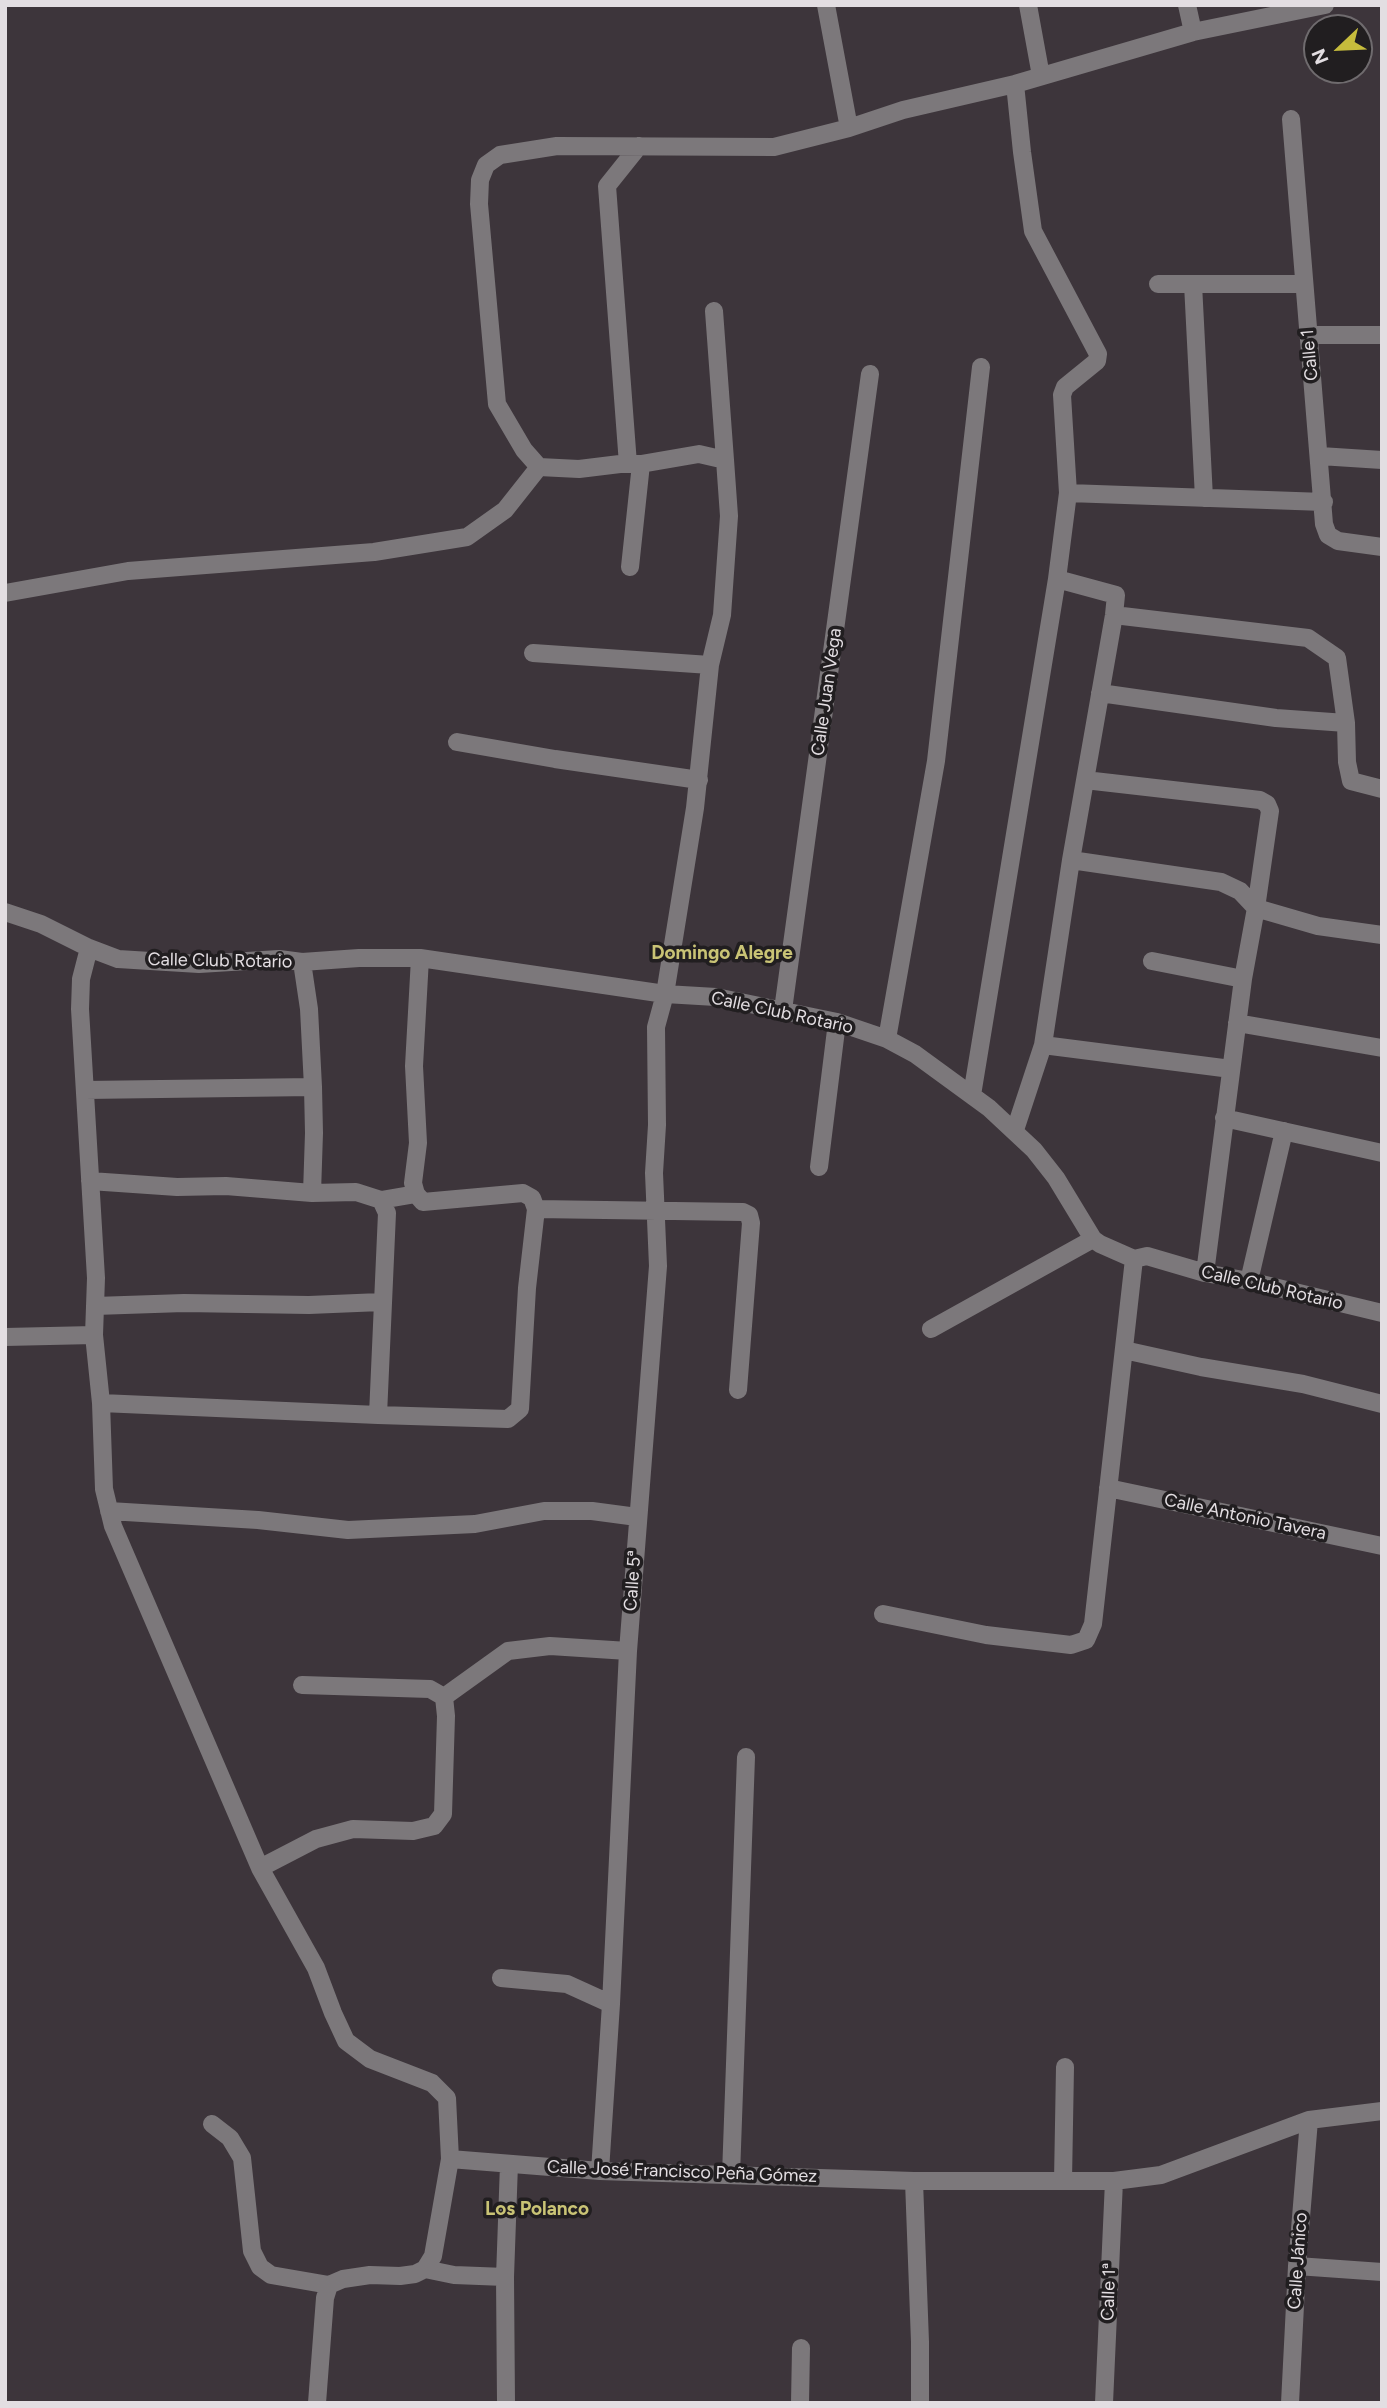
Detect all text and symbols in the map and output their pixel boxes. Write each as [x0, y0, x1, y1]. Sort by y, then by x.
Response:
north arrow [1303, 14, 1373, 84]
text: N [1307, 45, 1334, 68]
street label: Calle 1 [1297, 328, 1323, 382]
street label: Calle Juan Vega [807, 627, 847, 757]
district label: Domingo Alegre [651, 942, 793, 964]
street label: Calle Club Rotario [147, 949, 293, 973]
street label: Calle Club Rotario [709, 987, 855, 1039]
street label: Calle Club Rotario [1199, 1261, 1345, 1315]
street label: Calle Antonio Tavera [1162, 1489, 1328, 1545]
street label: Calle 5ª [620, 1550, 646, 1612]
street label: Calle José Francisco Peña Gómez [546, 2156, 818, 2188]
district label: Los Polanco [485, 2198, 589, 2220]
street label: Calle Jánico [1284, 2212, 1312, 2310]
street label: Calle 1ª [1097, 2263, 1121, 2321]

